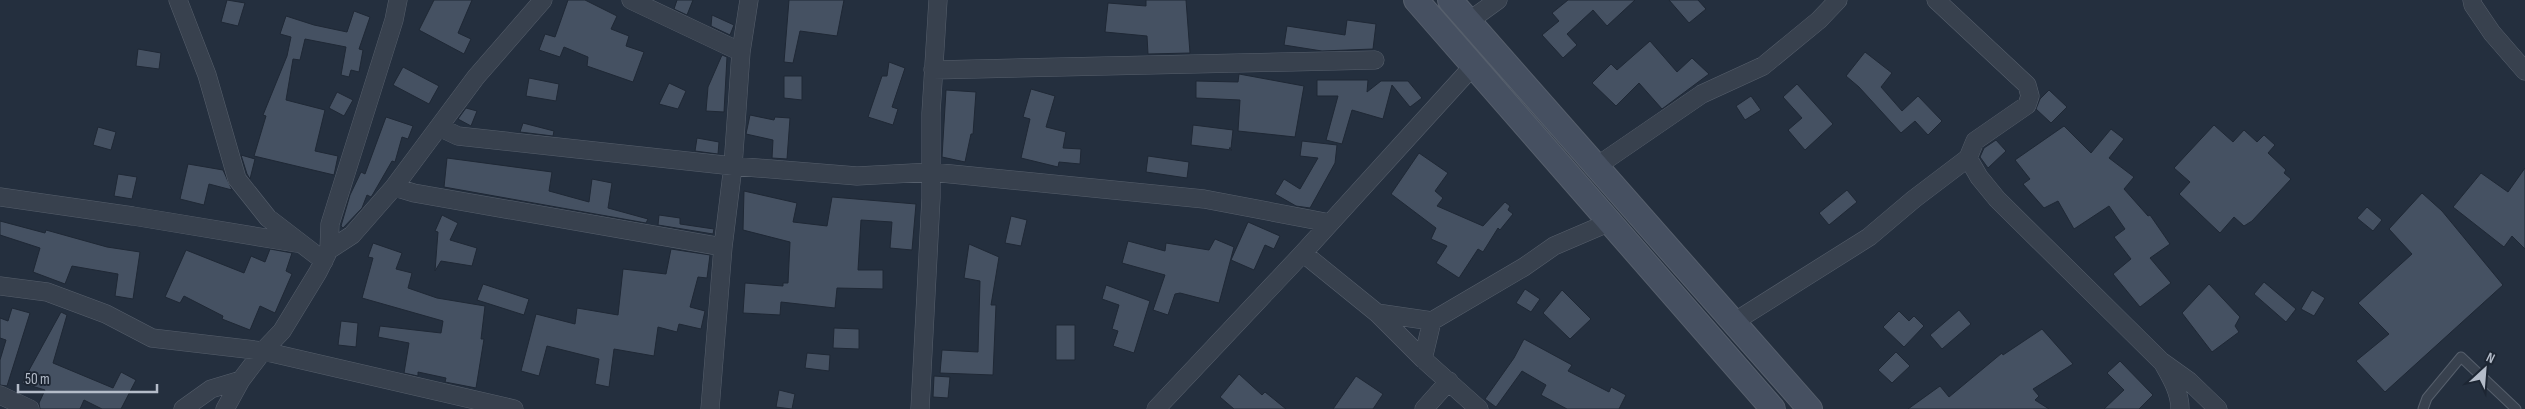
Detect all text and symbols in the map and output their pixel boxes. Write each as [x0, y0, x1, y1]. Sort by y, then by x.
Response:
north arrow [2460, 344, 2510, 394]
text: N [2483, 348, 2498, 367]
scale bar [18, 362, 156, 394]
text: 50 m [25, 370, 50, 389]

